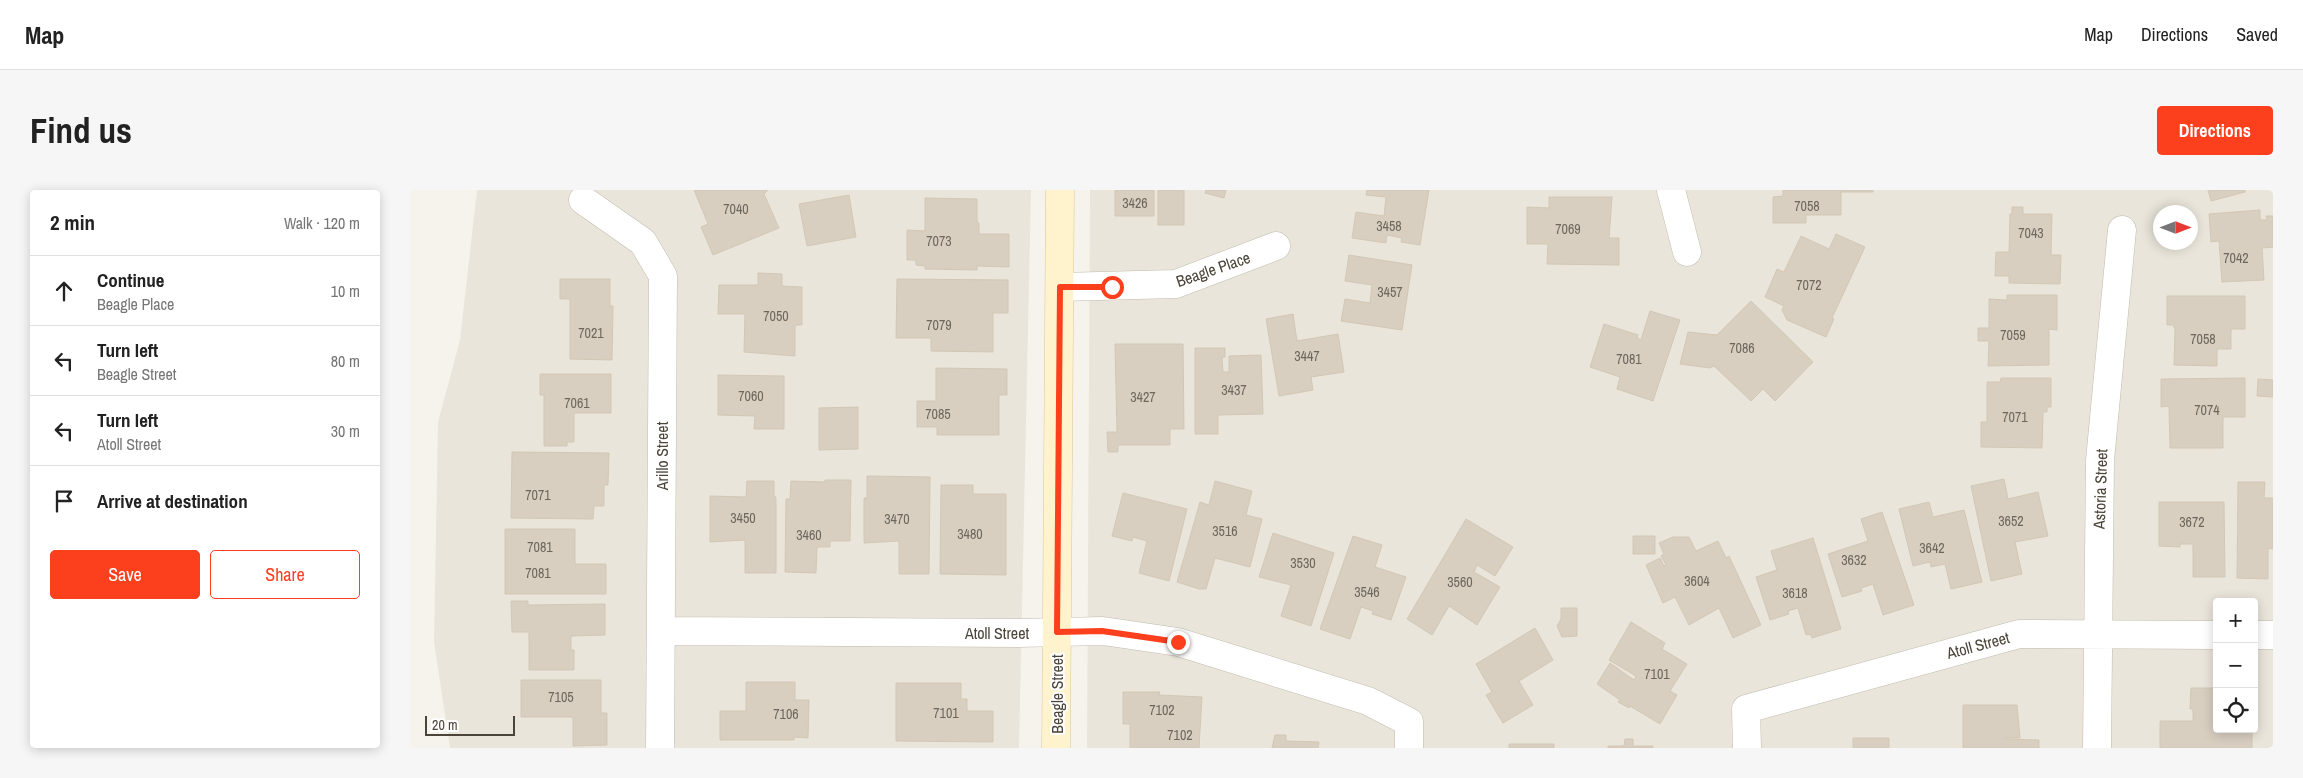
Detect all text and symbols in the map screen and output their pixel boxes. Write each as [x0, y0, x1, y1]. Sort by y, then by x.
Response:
text: Map [25, 19, 64, 51]
text: Map [2084, 22, 2113, 47]
text: Directions [2141, 22, 2208, 47]
text: Saved [2236, 22, 2278, 47]
button: Directions [2157, 106, 2273, 155]
text: Find us [30, 107, 132, 154]
house number: 3426 [1122, 194, 1148, 212]
house number: 7058 [1794, 197, 1820, 215]
house number: 7040 [723, 200, 749, 218]
north arrow [2153, 205, 2198, 250]
text: 2 min [50, 208, 95, 237]
text: Walk · 120 m [284, 212, 360, 234]
house number: 3458 [1376, 217, 1402, 235]
house number: 7069 [1555, 220, 1581, 238]
house number: 7043 [2018, 224, 2044, 242]
house number: 7073 [926, 232, 952, 250]
street label: Beagle Place [1173, 246, 1253, 292]
house number: 7042 [2223, 249, 2249, 267]
text: Continue [97, 267, 165, 293]
route start [1101, 276, 1124, 299]
house number: 7072 [1796, 276, 1822, 294]
icon: ahead [50, 277, 78, 305]
text: 10 m [331, 280, 360, 302]
house number: 3457 [1377, 283, 1403, 301]
text: Beagle Place [97, 293, 174, 315]
house number: 7050 [763, 307, 789, 325]
house number: 7079 [926, 316, 952, 334]
house number: 7021 [578, 324, 604, 342]
house number: 7059 [2000, 326, 2026, 344]
house number: 7058 [2190, 330, 2216, 348]
text: Turn left [97, 337, 158, 363]
house number: 7086 [1729, 339, 1755, 357]
icon: left [50, 347, 78, 375]
house number: 3447 [1294, 347, 1320, 365]
text: 80 m [331, 350, 360, 372]
house number: 7081 [1616, 350, 1642, 368]
text: Beagle Street [97, 363, 177, 385]
house number: 3437 [1221, 381, 1247, 399]
house number: 7060 [738, 387, 764, 405]
house number: 3427 [1130, 388, 1156, 406]
house number: 7061 [564, 394, 590, 412]
house number: 7074 [2194, 401, 2220, 419]
house number: 7085 [925, 405, 951, 423]
text: Turn left [97, 407, 158, 433]
house number: 7071 [2002, 408, 2028, 426]
icon: left [50, 417, 78, 445]
text: 30 m [331, 420, 360, 442]
street label: Arillo Street [651, 421, 673, 491]
text: Atoll Street [97, 433, 161, 455]
street label: Astoria Street [2088, 448, 2112, 530]
house number: 7071 [525, 486, 551, 504]
icon: arrive [50, 487, 78, 515]
text: Arrive at destination [97, 488, 248, 514]
house number: 3450 [730, 509, 756, 527]
house number: 3470 [884, 510, 910, 528]
house number: 3652 [1998, 512, 2024, 530]
house number: 3672 [2179, 513, 2205, 531]
house number: 3516 [1212, 522, 1238, 540]
house number: 3480 [957, 525, 983, 543]
house number: 3460 [796, 526, 822, 544]
house number: 7081 [527, 538, 553, 556]
house number: 3642 [1919, 539, 1945, 557]
button: Save [50, 550, 200, 599]
button: Share [210, 550, 360, 599]
house number: 3632 [1841, 551, 1867, 569]
house number: 3530 [1290, 554, 1316, 572]
house number: 7081 [525, 564, 551, 582]
house number: 3604 [1684, 572, 1710, 590]
house number: 3560 [1447, 573, 1473, 591]
house number: 3546 [1354, 583, 1380, 601]
house number: 3618 [1782, 584, 1808, 602]
map controls [2213, 598, 2258, 733]
button: + [2213, 598, 2258, 643]
street label: Atoll Street [964, 622, 1029, 644]
street label: Atoll Street [1943, 626, 2012, 664]
route end [1167, 631, 1190, 654]
button: − [2213, 643, 2258, 688]
street label: Beagle Street [1046, 654, 1068, 734]
house number: 7101 [1644, 665, 1670, 683]
house number: 7105 [548, 688, 574, 706]
button: locate [2213, 688, 2258, 733]
house number: 7102 [1149, 701, 1175, 719]
house number: 7101 [933, 704, 959, 722]
house number: 7106 [773, 705, 799, 723]
scale bar [425, 713, 515, 736]
text: 20 m [432, 716, 458, 734]
house number: 7102 [1167, 726, 1193, 744]

